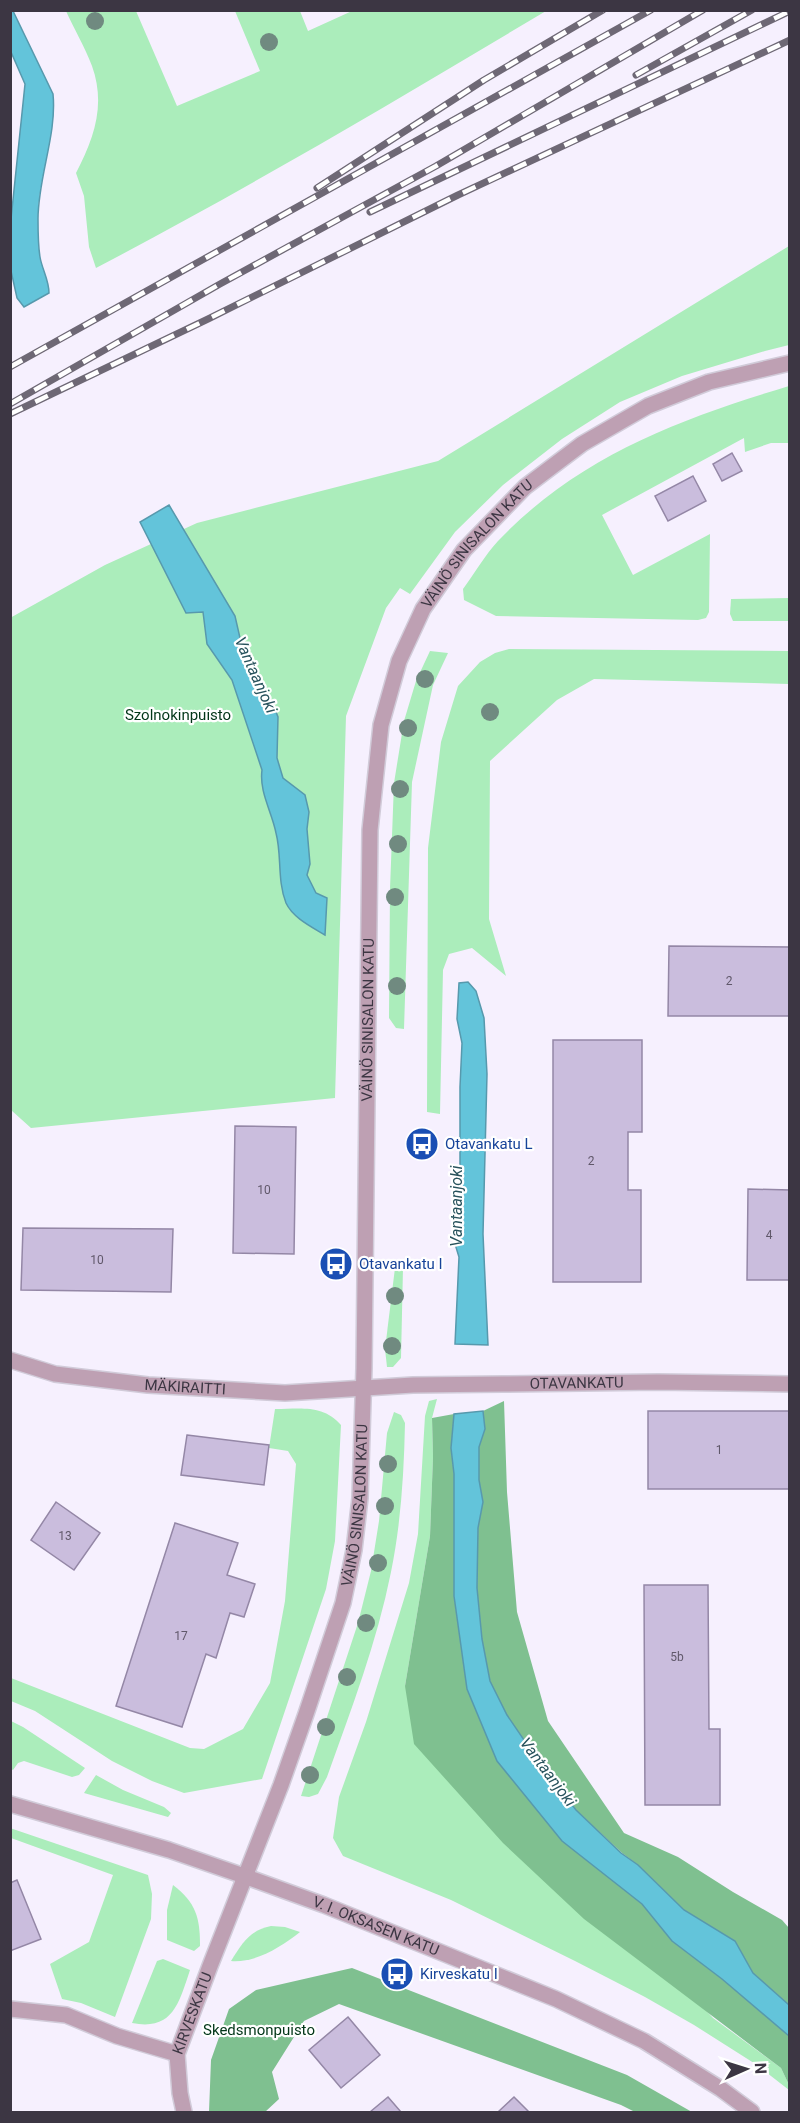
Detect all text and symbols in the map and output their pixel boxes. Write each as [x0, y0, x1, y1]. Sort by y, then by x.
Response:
street label: VÄINÖ SINISALON KATU [417, 476, 536, 612]
water label: Vantaanjoki [231, 634, 281, 716]
park label: Szolnokinpuisto [125, 706, 231, 724]
street label: VÄINÖ SINISALON KATU [358, 938, 378, 1102]
house number: 2 [726, 974, 733, 988]
bus stop icon: Otavankatu L [404, 1126, 440, 1162]
place label: Otavankatu L [445, 1135, 533, 1153]
house number: 2 [588, 1154, 595, 1168]
water label: Vantaanjoki [447, 1165, 466, 1247]
house number: 10 [257, 1183, 271, 1197]
house number: 4 [766, 1228, 773, 1242]
bus stop icon: Otavankatu I [318, 1246, 354, 1282]
house number: 10 [90, 1253, 104, 1267]
place label: Otavankatu I [359, 1255, 443, 1273]
street label: OTAVANKATU [530, 1373, 624, 1393]
street label: MÄKIRAITTI [144, 1376, 226, 1399]
street label: VÄINÖ SINISALON KATU [338, 1424, 371, 1588]
house number: 1 [716, 1443, 722, 1457]
house number: 13 [58, 1529, 72, 1543]
house number: 17 [174, 1629, 188, 1643]
house number: 5b [670, 1650, 684, 1664]
water label: Vantaanjoki [516, 1734, 580, 1810]
street label: V. I. OKSASEN KATU [310, 1893, 442, 1960]
bus stop icon: Kirveskatu I [379, 1956, 415, 1992]
place label: Kirveskatu I [420, 1965, 498, 1983]
street label: KIRVESKATU [169, 1970, 216, 2057]
park label: Skedsmonpuisto [203, 2021, 315, 2039]
north arrow [716, 2039, 776, 2099]
text: N [751, 2062, 770, 2074]

